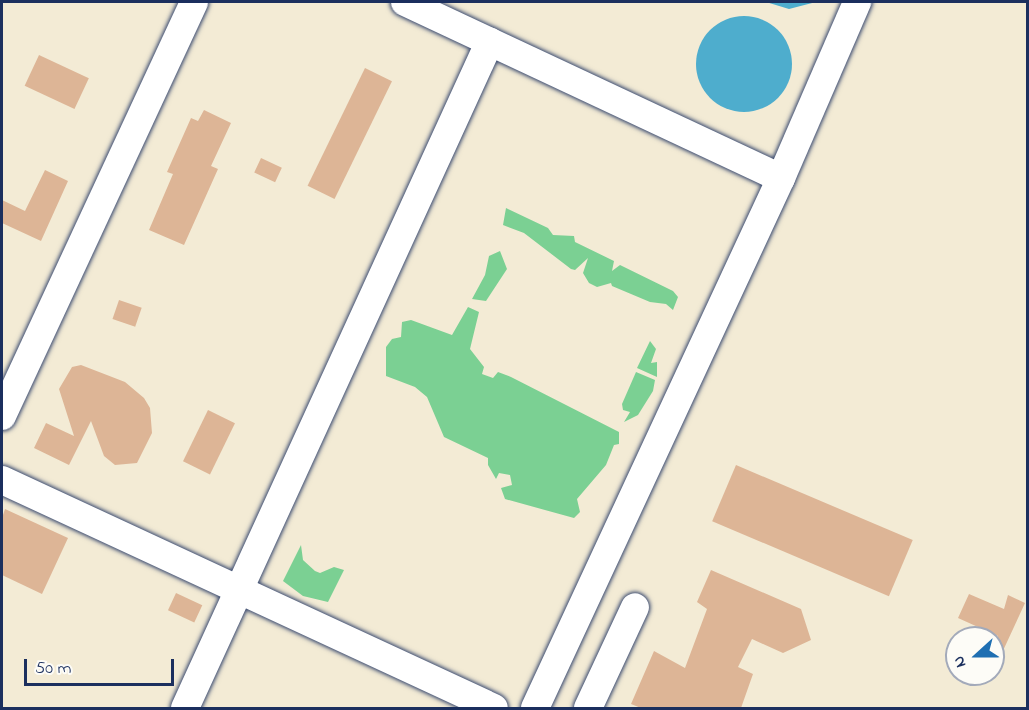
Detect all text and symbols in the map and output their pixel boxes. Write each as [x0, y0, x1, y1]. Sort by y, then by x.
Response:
north arrow [945, 626, 1005, 686]
scale bar [27, 647, 177, 685]
text: N [947, 652, 973, 671]
text: 50 m [35, 656, 72, 682]

